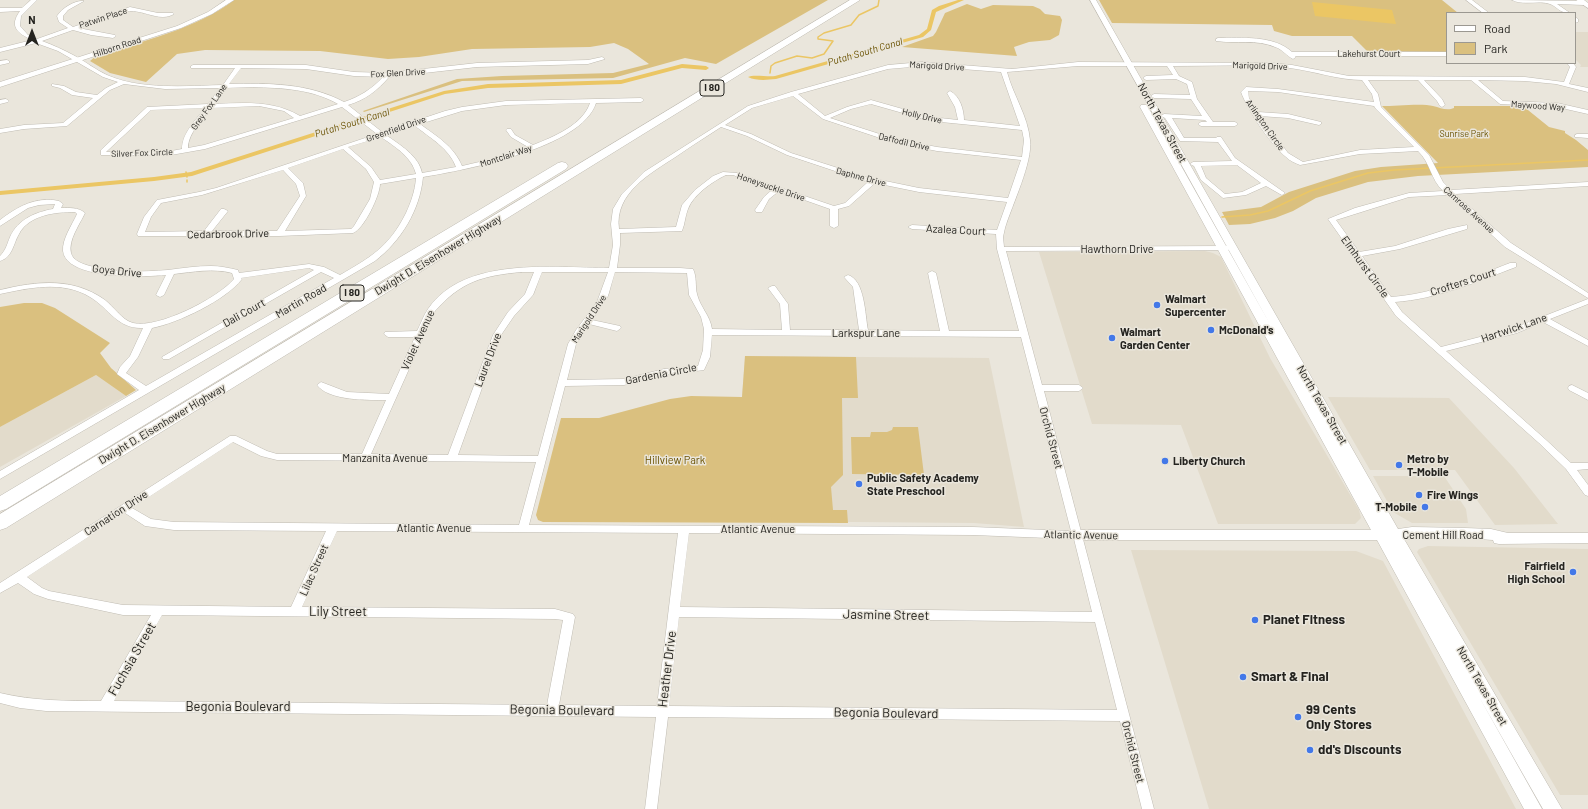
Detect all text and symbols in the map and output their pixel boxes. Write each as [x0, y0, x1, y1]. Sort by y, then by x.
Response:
street label: Patwin Place [78, 5, 128, 31]
north arrow [12, 12, 52, 52]
legend [1446, 12, 1576, 64]
text: N [28, 13, 36, 26]
text: Road [1484, 21, 1511, 35]
street label: Hilborn Road [92, 34, 142, 60]
water label: Putah South Canal [826, 36, 904, 68]
text: Park [1484, 41, 1508, 55]
street label: Lakehurst Court [1337, 49, 1401, 59]
street label: Marigold Drive [909, 59, 965, 73]
street label: Marigold Drive [1232, 60, 1288, 72]
street label: Fox Glen Drive [370, 66, 426, 80]
road number: I 80 [700, 80, 724, 96]
street label: North Texas Street [1135, 81, 1189, 165]
street label: Grey Fox Lane [189, 82, 229, 132]
street label: Arlington Circle [1243, 97, 1287, 153]
street label: Maywood Way [1511, 99, 1565, 113]
water label: Putah South Canal [313, 106, 391, 140]
street label: Holly Drive [901, 106, 943, 126]
street label: Greenfield Drive [365, 114, 427, 144]
park label: Sunrise Park [1439, 129, 1489, 139]
street label: Daffodil Drive [877, 131, 931, 153]
street label: Montclair Way [479, 142, 533, 170]
street label: Silver Fox Circle [111, 147, 173, 159]
street label: Daphne Drive [835, 165, 887, 189]
street label: Honeysuckle Drive [736, 170, 806, 204]
street label: Camrose Avenue [1441, 184, 1497, 236]
street label: Dwight D. Eisenhower Highway [372, 212, 504, 298]
street label: Azalea Court [926, 222, 986, 238]
street label: Cedarbrook Drive [187, 227, 269, 241]
street label: Elmhurst Circle [1338, 234, 1392, 300]
street label: Hawthorn Drive [1080, 242, 1154, 256]
street label: Goya Drive [92, 262, 142, 280]
street label: Crofters Court [1428, 265, 1498, 299]
street label: Martin Road [273, 281, 329, 321]
road number: I 80 [340, 285, 364, 301]
place label: Walmart Supercenter [1165, 292, 1226, 318]
street label: Marigold Drive [569, 293, 609, 345]
street label: Dali Court [220, 296, 268, 330]
marker: Walmart Supercenter [1152, 300, 1162, 310]
street label: Violet Avenue [398, 308, 438, 372]
street label: Hartwick Lane [1479, 311, 1549, 345]
place label: McDonald's [1219, 323, 1274, 337]
place label: Walmart Garden Center [1120, 325, 1190, 351]
marker: McDonald's [1206, 325, 1216, 335]
street label: Larkspur Lane [832, 326, 900, 340]
street label: Laurel Drive [472, 331, 504, 389]
marker: Walmart Garden Center [1107, 333, 1117, 343]
street label: Gardenia Circle [624, 361, 698, 387]
street label: North Texas Street [1294, 363, 1350, 447]
street label: Dwight D. Eisenhower Highway [96, 381, 228, 467]
street label: Orchid Street [1036, 406, 1066, 470]
street label: Manzanita Avenue [342, 451, 428, 465]
place label: Metro by T-Mobile [1407, 452, 1449, 478]
park label: Hillview Park [645, 453, 705, 467]
place label: Liberty Church [1173, 454, 1245, 468]
marker: Liberty Church [1160, 456, 1170, 466]
marker: Metro by T-Mobile [1394, 460, 1404, 470]
place label: Public Safety Academy State Preschool [867, 471, 979, 497]
marker: Public Safety Academy State Preschool [854, 479, 864, 489]
street label: Carnation Drive [82, 488, 150, 538]
place label: Fire Wings [1427, 488, 1478, 502]
marker: Fire Wings [1414, 490, 1424, 500]
place label: T-Mobile [1375, 500, 1417, 514]
marker: T-Mobile [1420, 502, 1430, 512]
street label: Atlantic Avenue [397, 521, 471, 535]
street label: Atlantic Avenue [721, 522, 795, 536]
street label: Atlantic Avenue [1044, 528, 1118, 542]
street label: Cement Hill Road [1402, 528, 1484, 542]
street label: Lilac Street [297, 542, 331, 598]
place label: Fairfield High School [1508, 559, 1565, 585]
marker: Fairfield High School [1568, 567, 1578, 577]
street label: Lily Street [309, 604, 367, 620]
street label: Jasmine Street [843, 606, 929, 624]
place label: Planet Fitness [1263, 612, 1345, 628]
marker: Planet Fitness [1250, 615, 1260, 625]
street label: Fuchsia Street [105, 619, 159, 699]
street label: Heather Drive [655, 630, 679, 708]
street label: North Texas Street [1454, 644, 1510, 728]
place label: Smart & Final [1251, 669, 1329, 685]
marker: Smart & Final [1238, 672, 1248, 682]
street label: Begonia Boulevard [185, 699, 291, 715]
street label: Begonia Boulevard [509, 701, 615, 719]
place label: 99 Cents Only Stores [1306, 702, 1372, 733]
street label: Begonia Boulevard [833, 704, 939, 722]
marker: 99 Cents Only Stores [1293, 712, 1303, 722]
street label: Orchid Street [1119, 720, 1147, 784]
place label: dd's Discounts [1318, 742, 1401, 758]
marker: dd's Discounts [1305, 745, 1315, 755]

